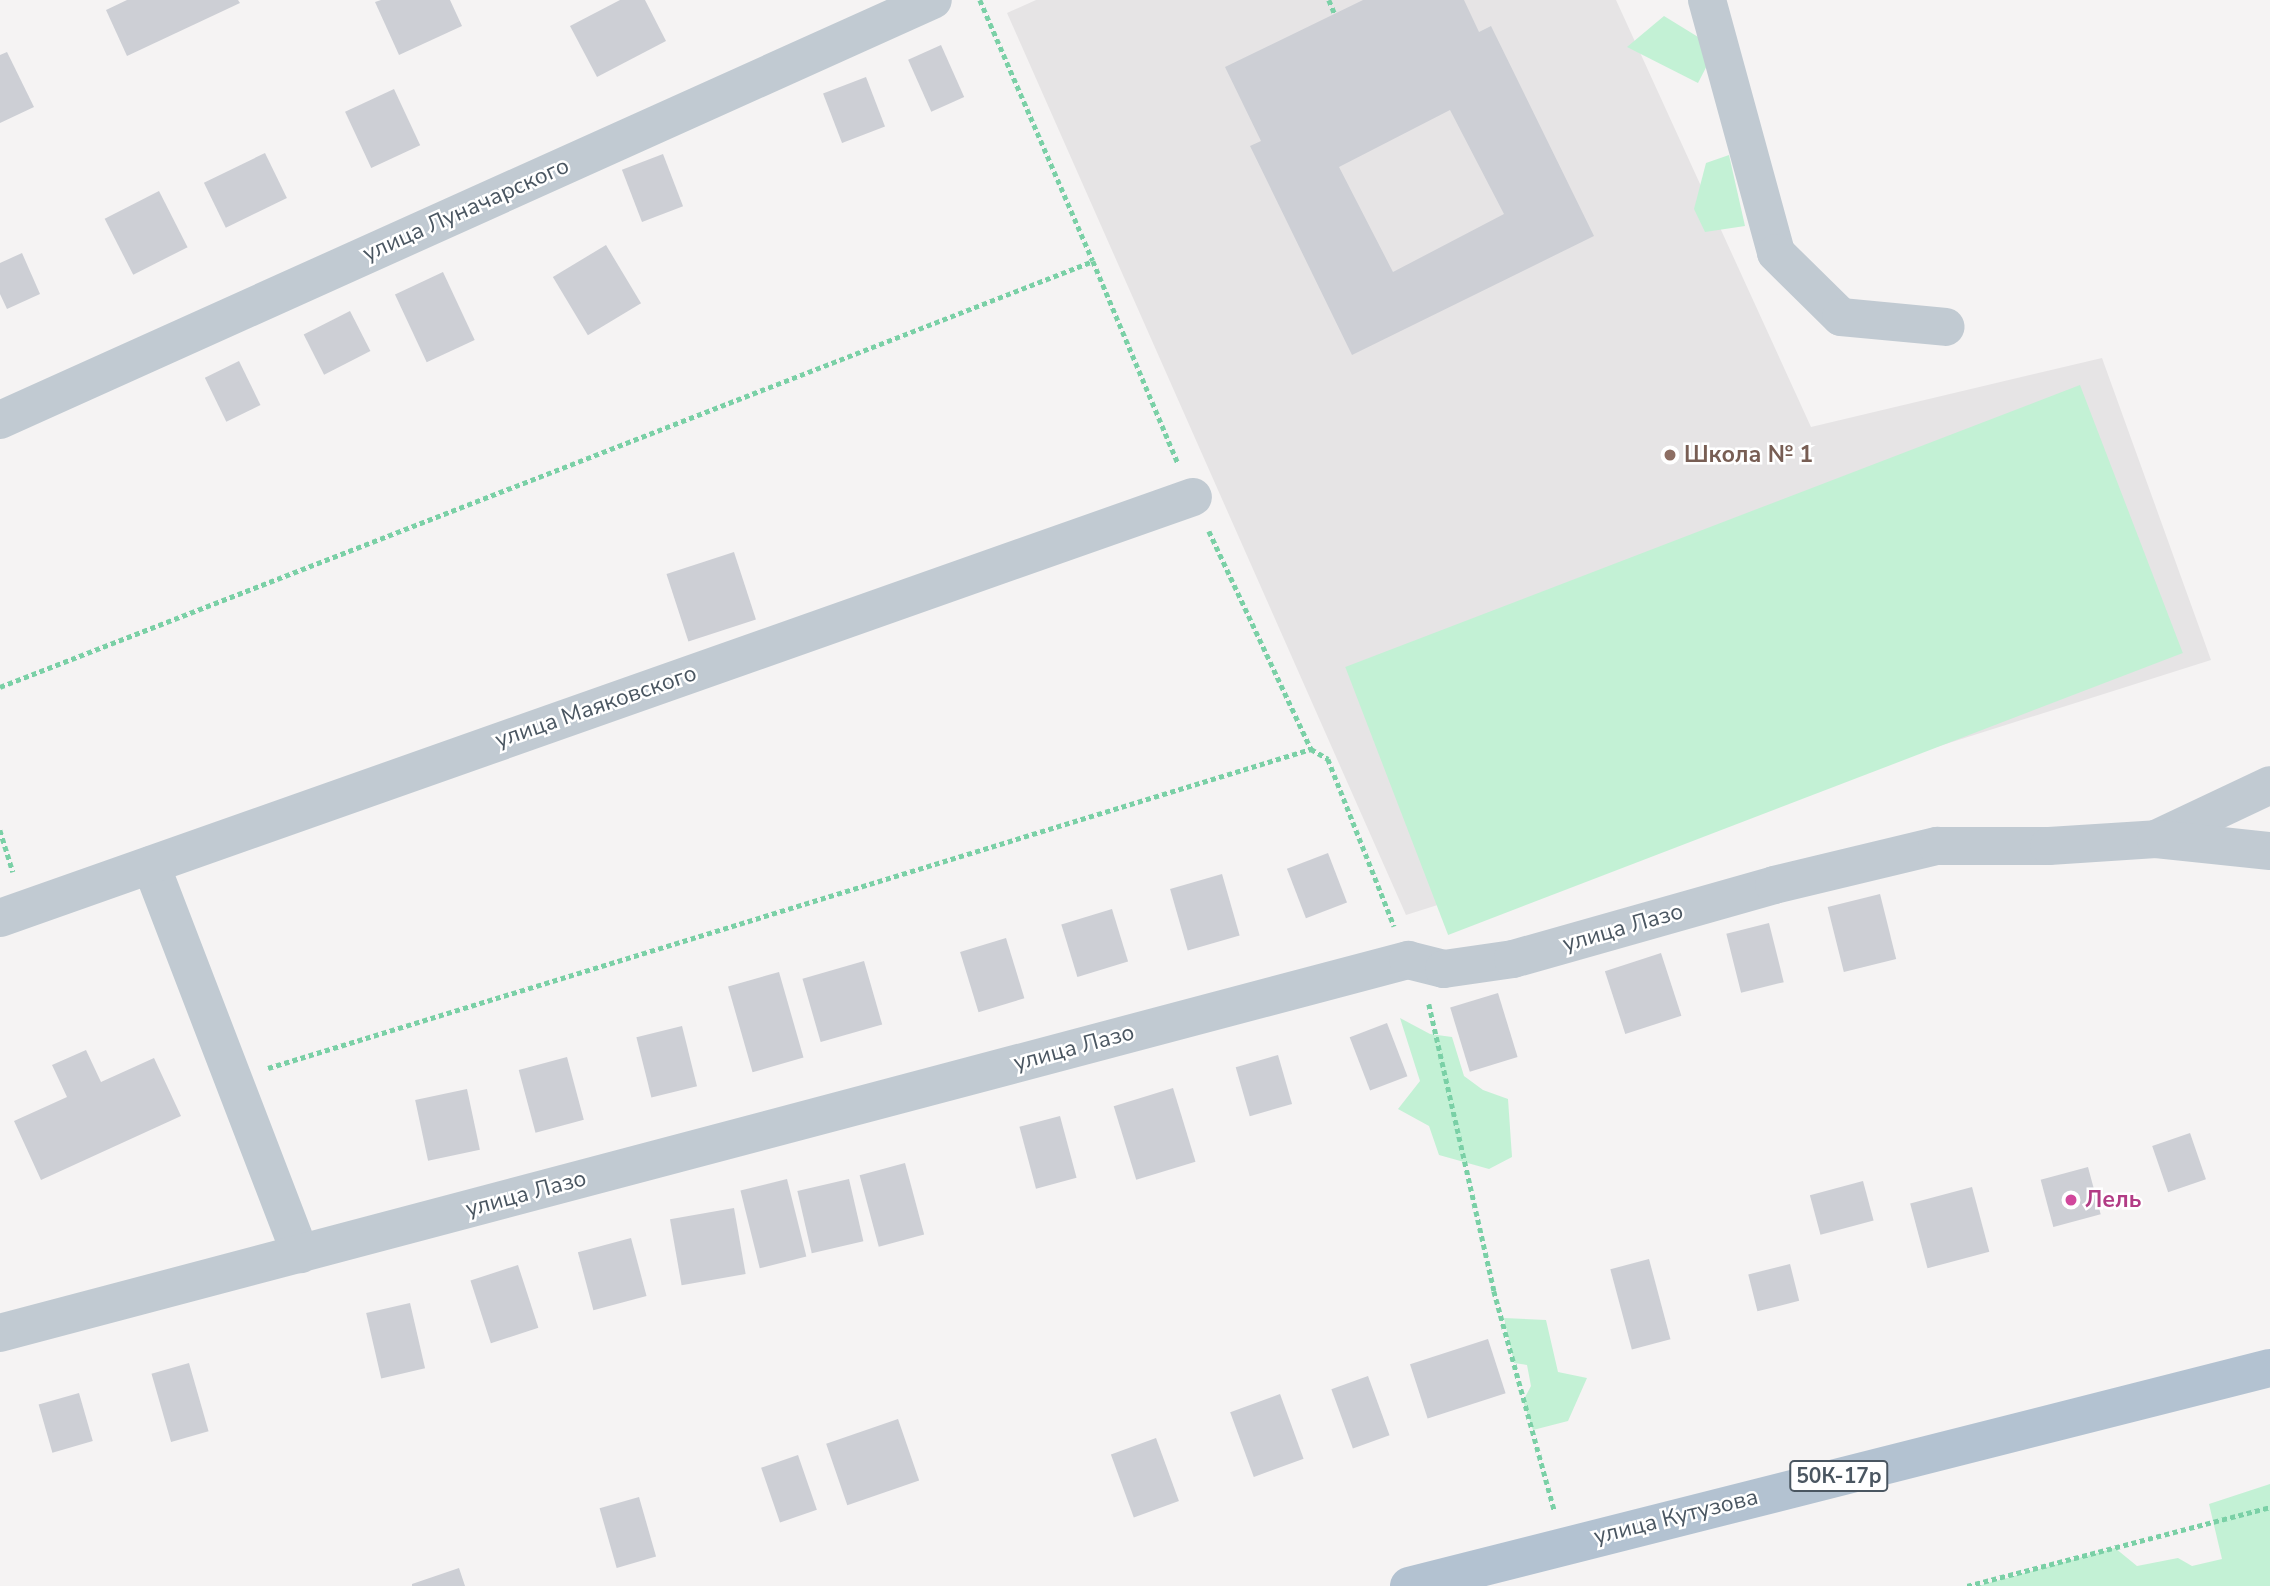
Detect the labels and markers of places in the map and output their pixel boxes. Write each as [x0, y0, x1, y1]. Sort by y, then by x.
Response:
place label: Школа № 1 [1684, 441, 1813, 469]
marker: Школа № 1 [1662, 447, 1678, 463]
place label: Лель [2085, 1186, 2142, 1214]
marker: Лель [2063, 1192, 2079, 1208]

